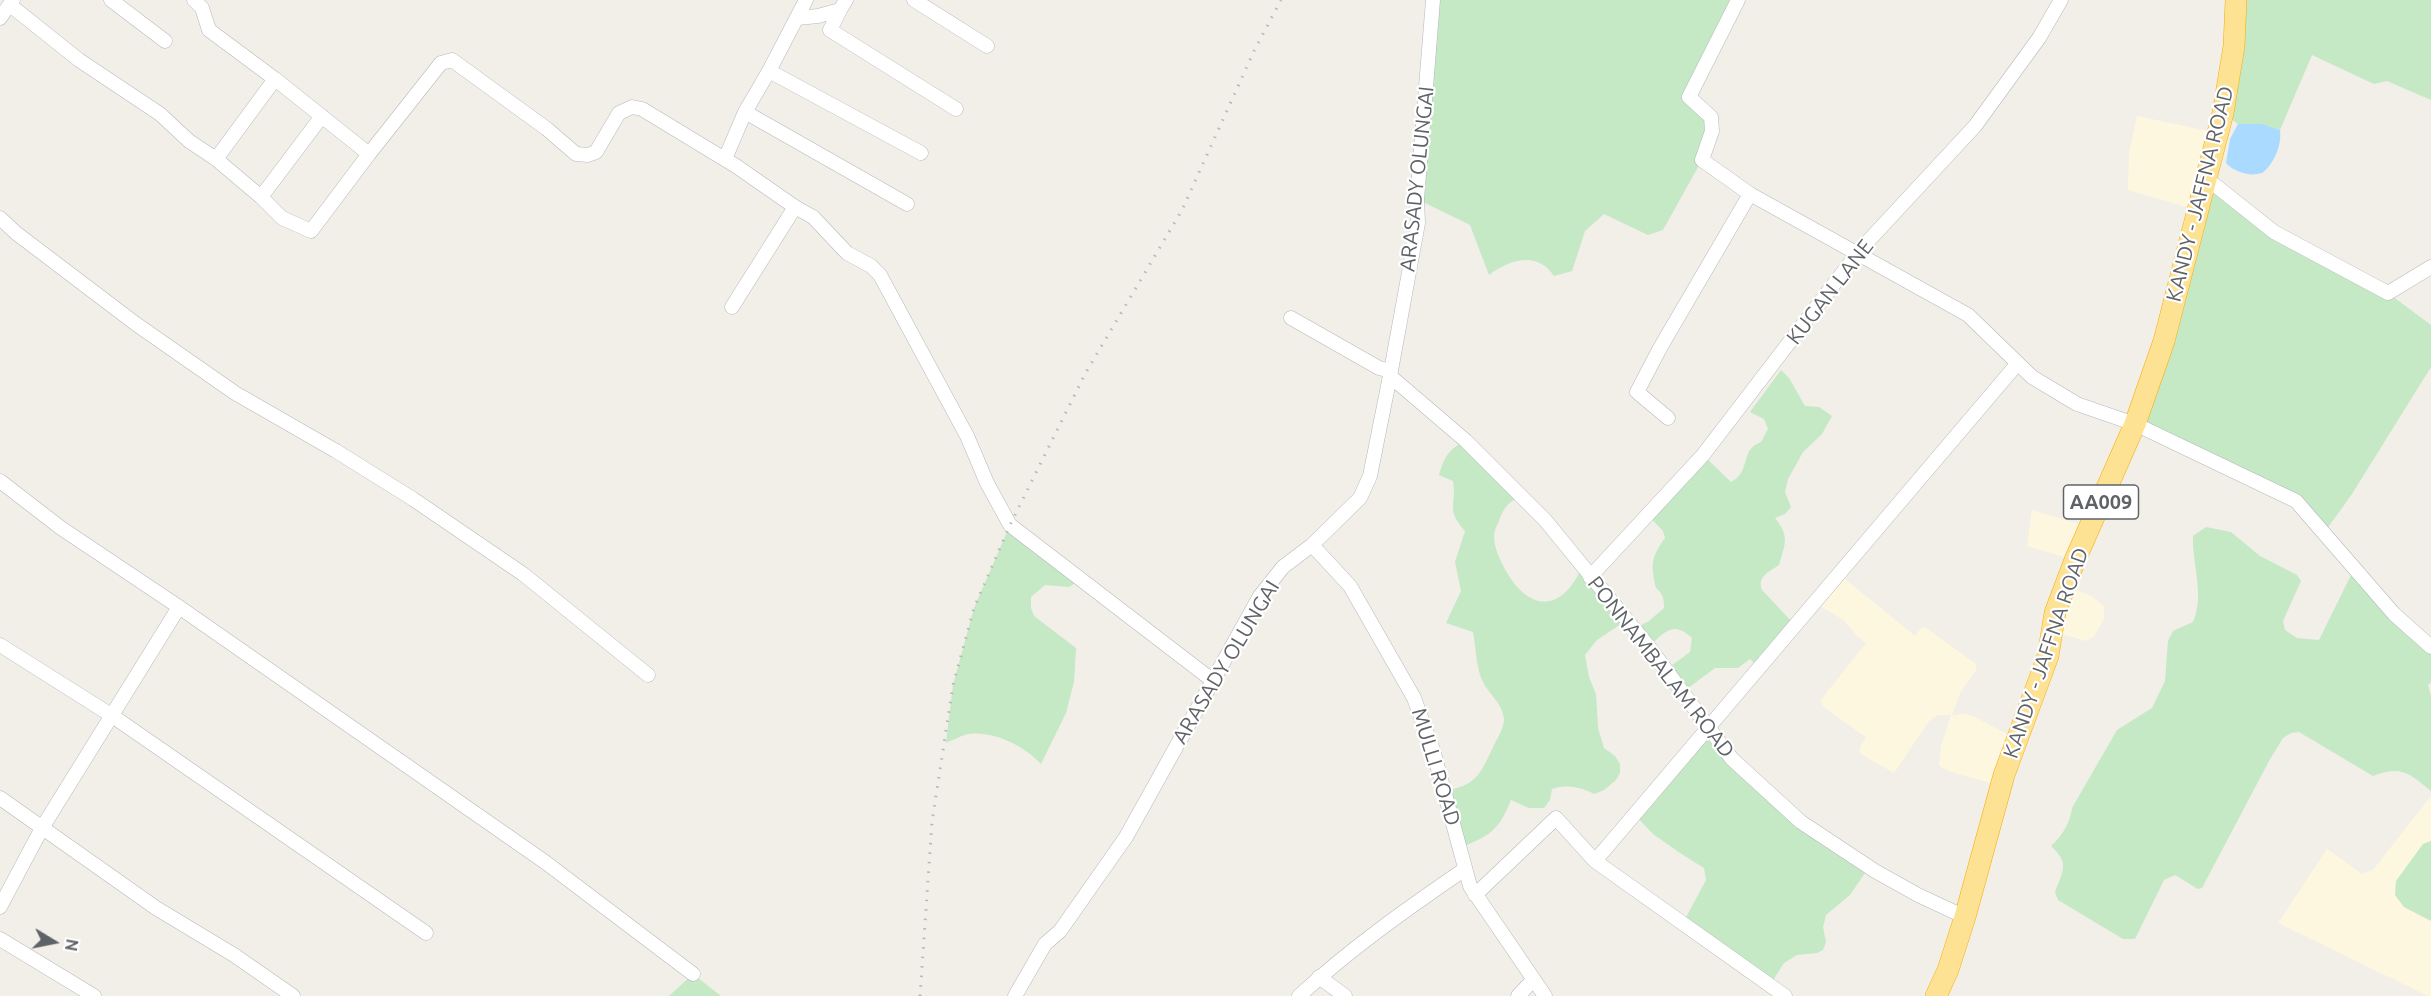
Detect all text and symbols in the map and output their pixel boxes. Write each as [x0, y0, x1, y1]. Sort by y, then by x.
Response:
street label: KANDY - JAFFNA ROAD [2161, 84, 2239, 304]
street label: ARASADY OLUNGAI [1395, 85, 1439, 273]
street label: KUGAN LANE [1781, 235, 1879, 349]
road number: AA009 [2064, 485, 2138, 519]
street label: KANDY - JAFFNA ROAD [1998, 544, 2094, 762]
street label: PONNAMBALAM ROAD [1582, 571, 1740, 763]
street label: ARASADY OLUNGAI [1167, 576, 1285, 748]
street label: MULLI ROAD [1406, 705, 1466, 829]
north arrow [24, 912, 84, 972]
text: N [62, 938, 82, 953]

